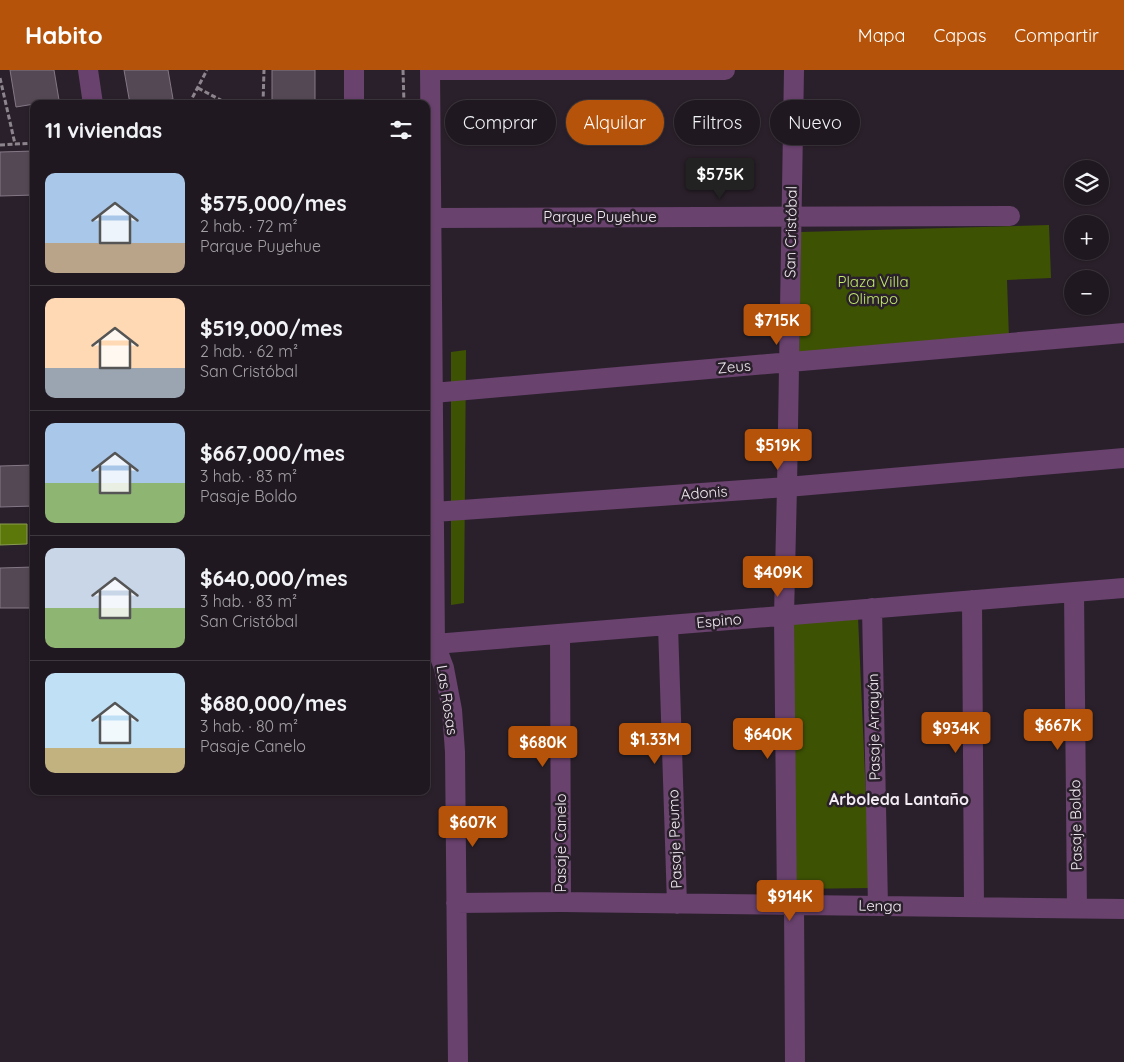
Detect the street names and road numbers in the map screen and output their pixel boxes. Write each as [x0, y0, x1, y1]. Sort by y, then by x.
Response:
street label: San Cristóbal [780, 186, 801, 278]
street label: Parque Puyehue [543, 207, 657, 226]
street label: Zeus [716, 356, 752, 377]
street label: Adonis [680, 481, 728, 504]
street label: Espino [695, 609, 742, 632]
street label: Las Rosas [433, 664, 462, 736]
street label: Pasaje Arrayán [863, 673, 884, 781]
street label: Pasaje Boldo [1065, 779, 1086, 871]
street label: Pasaje Peumo [663, 789, 686, 889]
street label: Pasaje Canelo [551, 793, 570, 893]
street label: Lenga [858, 896, 902, 915]

